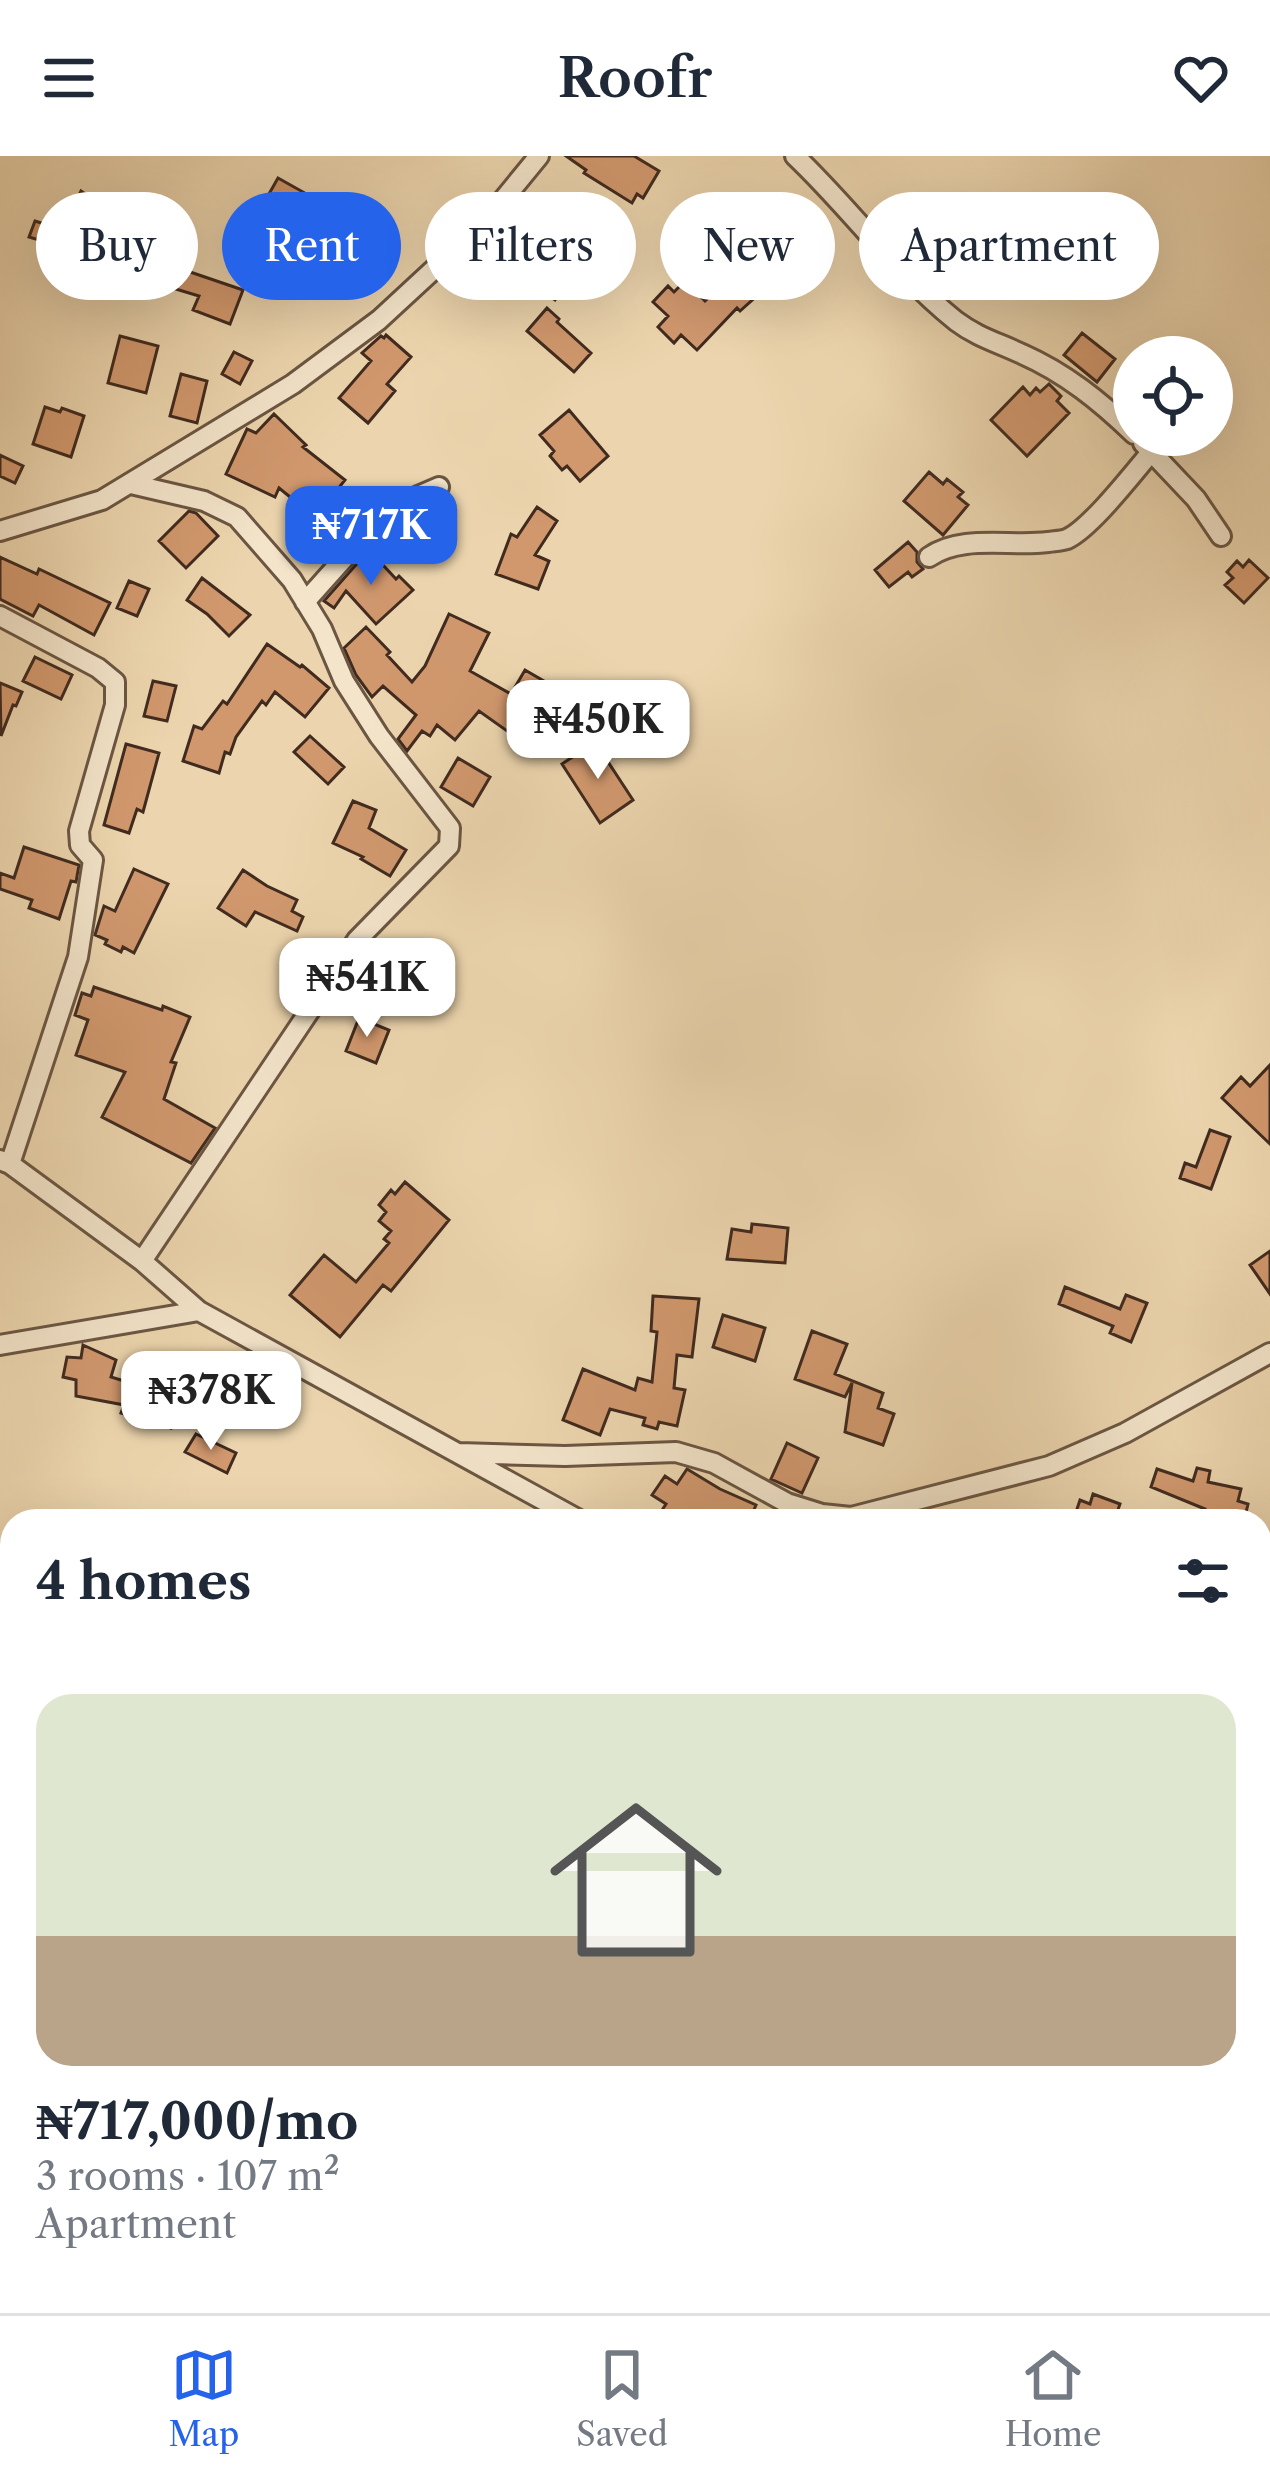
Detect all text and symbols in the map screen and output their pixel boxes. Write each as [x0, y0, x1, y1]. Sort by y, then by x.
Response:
icon: menu [36, 45, 102, 111]
text: Roofr [558, 45, 712, 111]
icon: heart [1168, 45, 1234, 111]
chip: Buy [36, 192, 198, 300]
chip: Rent [222, 192, 401, 300]
chip: Filters [425, 192, 636, 300]
chip: New [660, 192, 835, 300]
chip: Apartment [859, 192, 1159, 300]
map controls [1113, 336, 1233, 456]
button: locate [1113, 336, 1233, 456]
pin: ₦717K [287, 486, 455, 588]
text: ₦717K [312, 501, 430, 549]
pin: ₦450K [514, 680, 682, 782]
text: ₦450K [534, 695, 662, 743]
pin: ₦541K [283, 938, 451, 1040]
text: ₦541K [306, 953, 428, 1001]
pin: ₦378K [127, 1351, 295, 1453]
text: ₦378K [148, 1366, 274, 1414]
icon: filters [1170, 1548, 1236, 1614]
text: 4 homes [36, 1550, 251, 1612]
icon: home [528, 1772, 744, 1988]
text: ₦717,000/mo [36, 2090, 359, 2152]
text: 3 rooms · 107 m² [36, 2152, 340, 2200]
text: Apartment [36, 2200, 236, 2248]
tab: Map [168, 2342, 239, 2455]
tab: Saved [576, 2342, 668, 2455]
tab: Home [1005, 2342, 1102, 2455]

